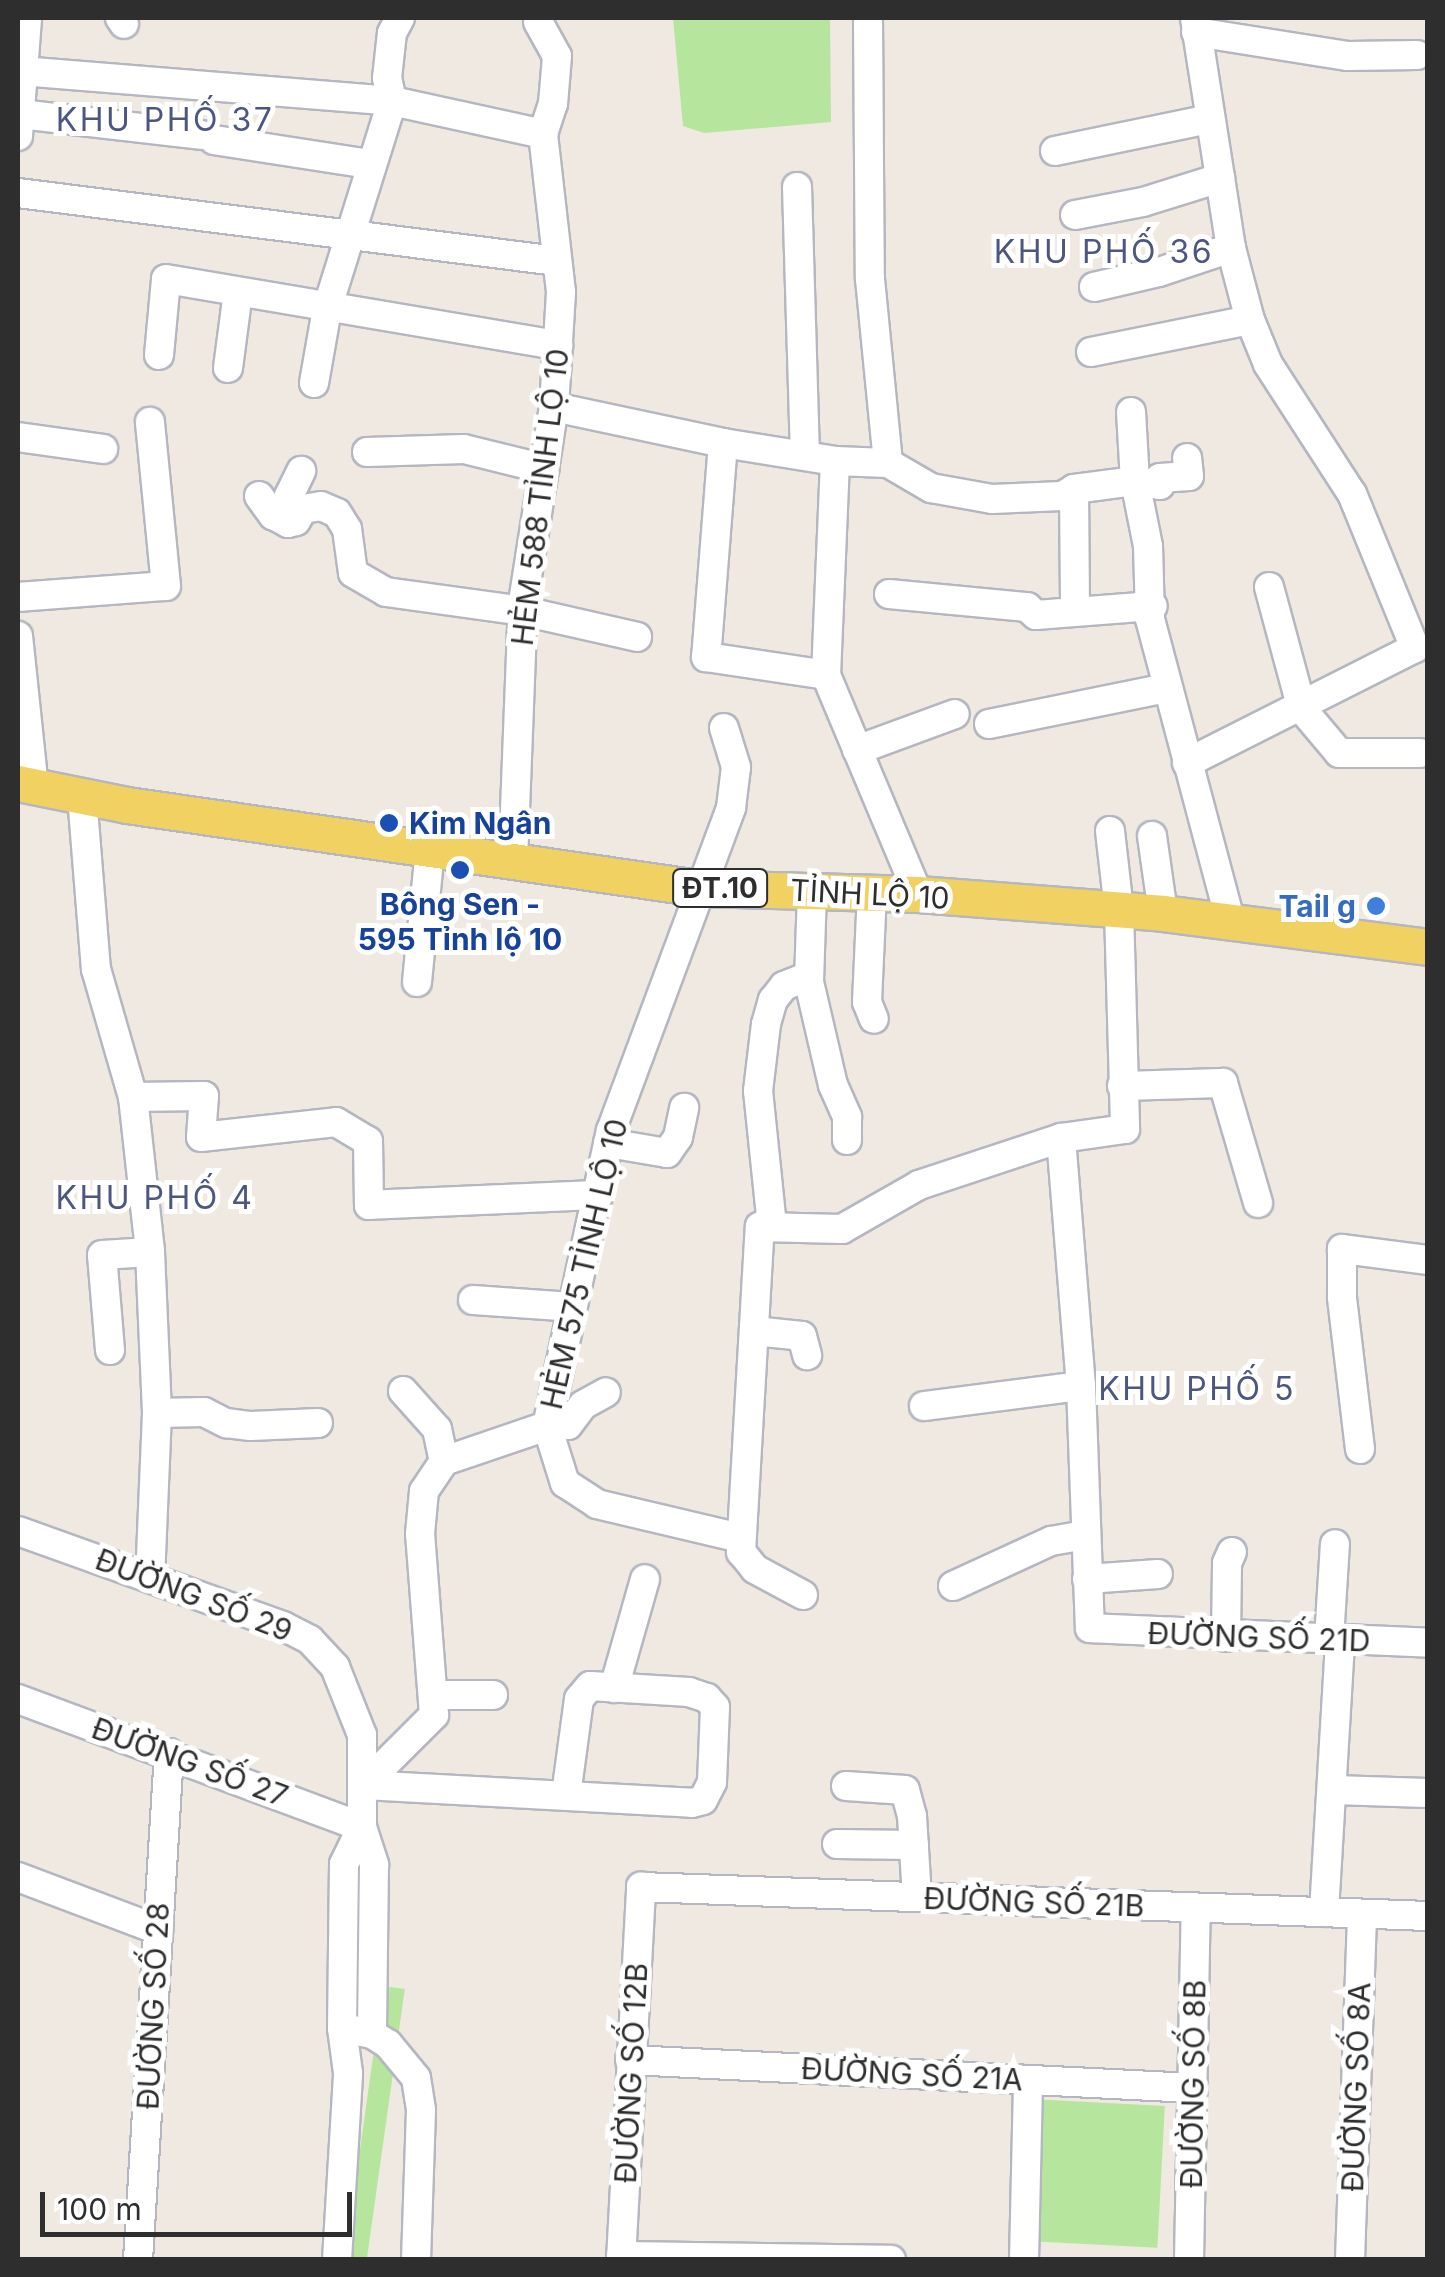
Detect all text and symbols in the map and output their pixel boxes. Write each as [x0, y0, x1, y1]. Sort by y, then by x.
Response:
district label: KHU PHỐ 37 [56, 101, 274, 139]
district label: KHU PHỐ 36 [994, 233, 1214, 271]
street label: HẺM 588 TỈNH LỘ 10 [504, 346, 576, 648]
place label: Kim Ngân [409, 805, 551, 841]
marker: Kim Ngân [378, 812, 400, 834]
marker: Bông Sen - 595 Tỉnh lộ 10 [449, 859, 471, 881]
road number: ĐT.10 [670, 865, 770, 911]
street label: TỈNH LỘ 10 [789, 872, 951, 916]
place label: Bông Sen - 595 Tỉnh lộ 10 [358, 886, 562, 956]
place label: Tail g [1278, 888, 1356, 924]
marker: Tail g [1365, 895, 1387, 917]
street label: HẺM 575 TỈNH LỘ 10 [533, 1115, 635, 1413]
district label: KHU PHỐ 4 [56, 1179, 254, 1217]
district label: KHU PHỐ 5 [1098, 1370, 1296, 1408]
street label: ĐƯỜNG SỐ 29 [91, 1541, 297, 1649]
street label: ĐƯỜNG SỐ 21D [1147, 1615, 1371, 1659]
street label: ĐƯỜNG SỐ 27 [87, 1710, 293, 1814]
street label: ĐƯỜNG SỐ 21B [923, 1880, 1145, 1924]
street label: ĐƯỜNG SỐ 28 [130, 1901, 176, 2111]
street label: ĐƯỜNG SỐ 12B [607, 1962, 655, 2184]
street label: ĐƯỜNG SỐ 8B [1173, 1979, 1213, 2189]
street label: ĐƯỜNG SỐ 8A [1334, 1981, 1378, 2193]
street label: ĐƯỜNG SỐ 21A [800, 2050, 1024, 2098]
scale bar [45, 2172, 358, 2234]
text: 100 m [57, 2191, 142, 2227]

